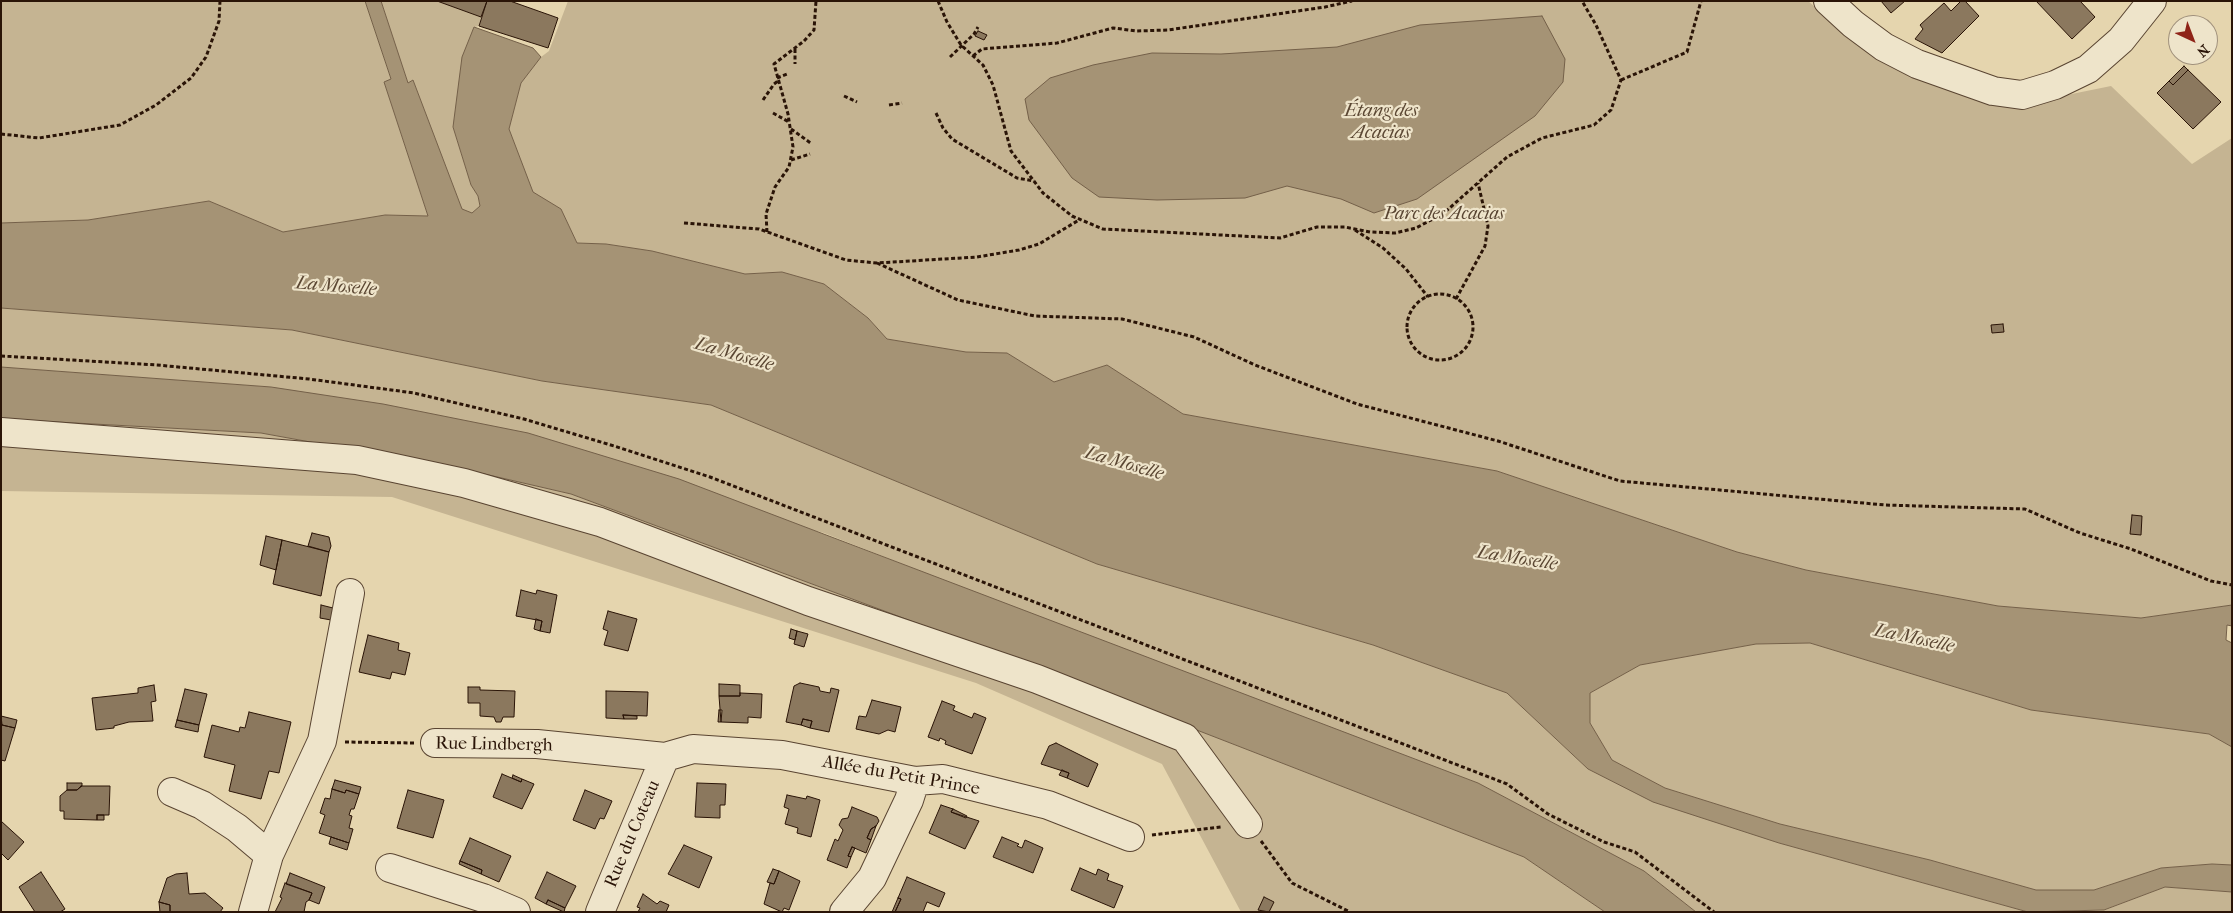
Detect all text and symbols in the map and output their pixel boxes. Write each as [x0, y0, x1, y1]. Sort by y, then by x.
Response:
north arrow [2168, 15, 2218, 65]
text: N [2193, 41, 2213, 60]
water label: Étang des Acacias [1344, 100, 1418, 144]
park label: Parc des Acacias [1384, 204, 1504, 226]
water label: La Moselle [295, 272, 377, 302]
water label: La Moselle [692, 333, 776, 377]
water label: La Moselle [1082, 442, 1166, 486]
water label: La Moselle [1475, 541, 1559, 577]
water label: La Moselle [1872, 619, 1956, 659]
street label: Rue Lindbergh [435, 733, 553, 757]
street label: Allée du Petit Prince [821, 752, 981, 800]
street label: Rue du Coteau [601, 777, 665, 891]

